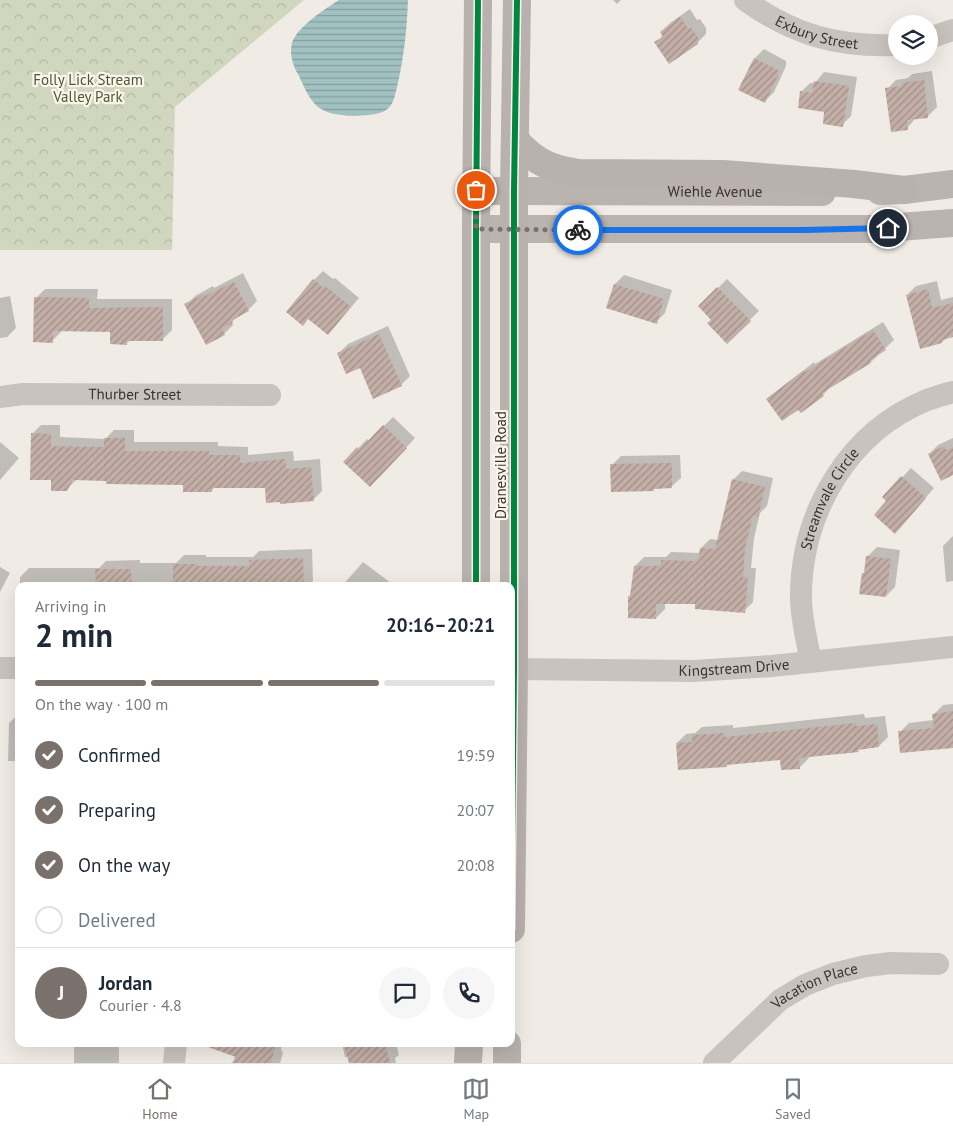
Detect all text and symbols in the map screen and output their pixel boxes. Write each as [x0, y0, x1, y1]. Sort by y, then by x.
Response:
street label: Exbury Street [772, 11, 859, 53]
map controls [888, 15, 938, 65]
button: layers [888, 15, 938, 65]
park label: Folly Lick Stream Valley Park [33, 70, 143, 106]
pin [455, 169, 497, 211]
icon: bag [462, 176, 490, 204]
street label: Wiehle Avenue [668, 182, 762, 201]
courier [553, 205, 603, 255]
pin [867, 207, 909, 249]
icon: home [874, 214, 902, 242]
icon: bike [564, 216, 592, 244]
street label: Thurber Street [88, 384, 181, 404]
street label: Dranesville Road [491, 411, 510, 519]
street label: Streamvale Circle [796, 443, 863, 552]
text: Arriving in [35, 596, 106, 616]
text: 20:16–20:21 [386, 613, 495, 637]
text: 2 min [35, 614, 113, 656]
street label: Kingstream Drive [678, 654, 790, 680]
text: On the way · 100 m [35, 694, 168, 714]
icon: check [35, 741, 63, 769]
text: Confirmed [78, 743, 161, 767]
text: 19:59 [457, 745, 495, 765]
icon: check [35, 796, 63, 824]
text: Preparing [78, 798, 156, 822]
text: 20:07 [457, 800, 495, 820]
icon: check [35, 851, 63, 879]
text: On the way [78, 853, 170, 877]
text: 20:08 [457, 855, 495, 875]
text: Delivered [78, 908, 156, 932]
street label: Vacation Place [766, 958, 860, 1013]
button: chat [379, 967, 431, 1019]
button: phone [443, 967, 495, 1019]
text: Jordan [99, 971, 152, 995]
text: J [58, 981, 64, 1005]
text: Courier · 4.8 [99, 995, 182, 1015]
tab: Home [142, 1075, 178, 1123]
tab: Map [462, 1075, 490, 1123]
tab: Saved [775, 1075, 811, 1123]

